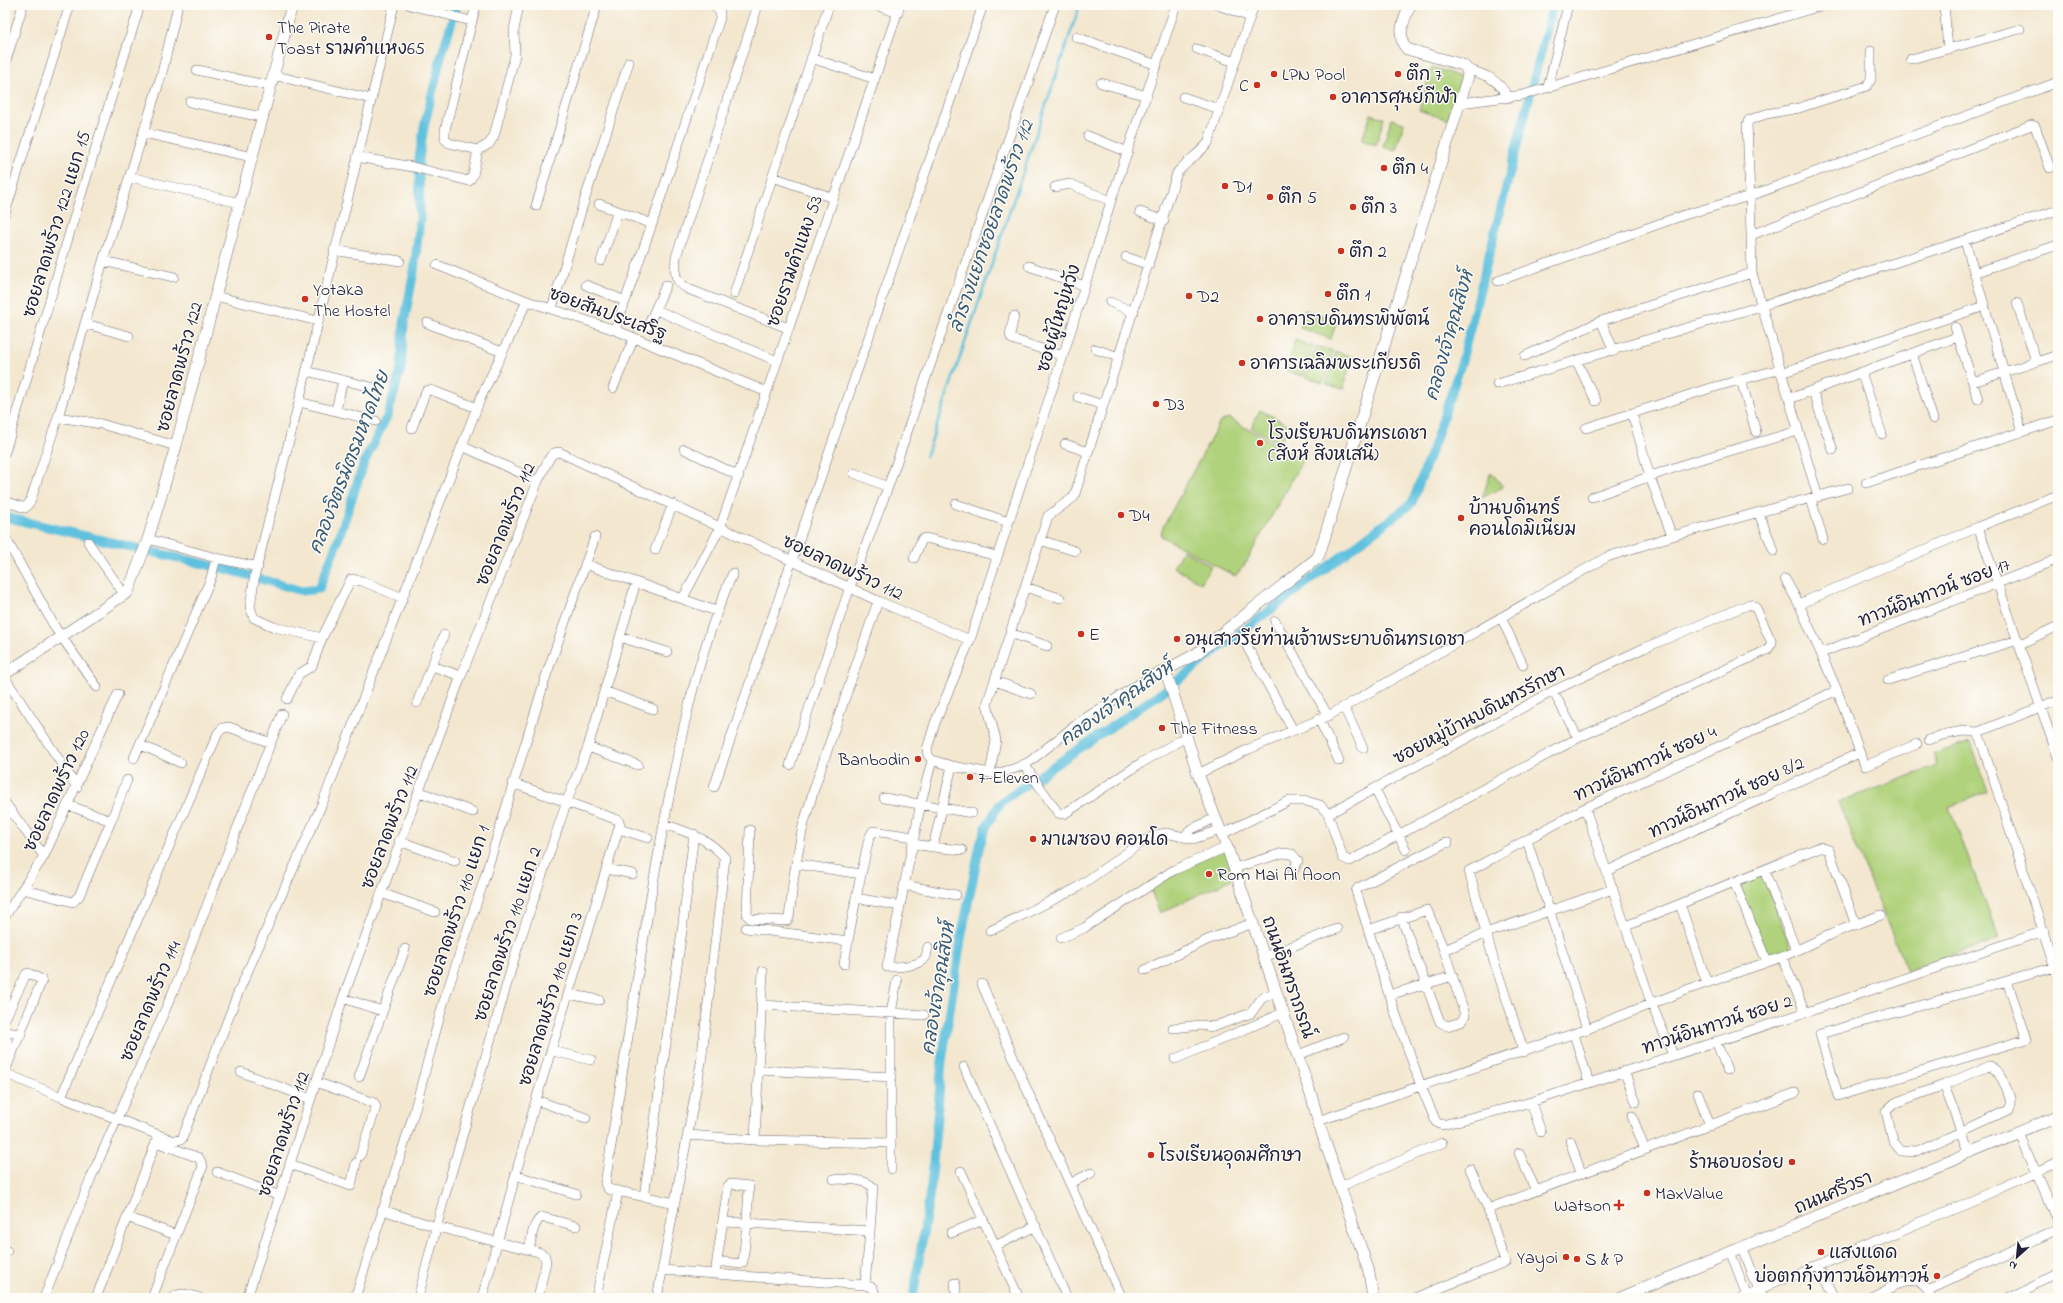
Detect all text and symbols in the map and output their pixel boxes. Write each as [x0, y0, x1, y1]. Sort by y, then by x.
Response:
place label: The Pirate Toast รามคำแหง65 [277, 16, 425, 63]
marker: The Pirate Toast รามคำแหง65 [264, 32, 274, 42]
place label: ตึก 7 [1406, 62, 1443, 89]
place label: LPN Pool [1282, 63, 1345, 89]
marker: LPN Pool [1269, 69, 1279, 79]
marker: ตึก 7 [1393, 69, 1403, 79]
place label: C [1239, 74, 1249, 100]
marker: C [1252, 80, 1262, 90]
place label: อาคารศุนย์กีฬา [1341, 84, 1458, 112]
marker: อาคารศุนย์กีฬา [1328, 92, 1338, 102]
water label: ลำรางแยกซอยลาดพร้าว 112 [942, 115, 1042, 337]
street label: ซอยลาดพร้าว 122 แยก 15 [16, 128, 99, 321]
place label: ตึก 4 [1392, 156, 1429, 183]
marker: ตึก 4 [1379, 163, 1389, 173]
place label: D1 [1232, 175, 1252, 201]
marker: D1 [1220, 181, 1230, 191]
place label: ตึก 5 [1278, 185, 1317, 212]
street label: ซอยรามคำแหง 53 [760, 192, 831, 331]
marker: ตึก 5 [1265, 192, 1275, 202]
place label: ตึก 3 [1361, 195, 1397, 222]
marker: ตึก 3 [1348, 202, 1358, 212]
place label: ตึก 2 [1349, 239, 1387, 266]
marker: ตึก 2 [1336, 246, 1346, 256]
street label: ซอยผู้ใหญ่หวัง [1029, 261, 1089, 376]
water label: คลองเจ้าคุณสิงห์ [1418, 264, 1483, 404]
place label: Yotaka The Hostel [313, 278, 391, 325]
street label: ซอยสันประเสริฐ [545, 281, 670, 348]
place label: ตึก 1 [1336, 282, 1371, 309]
place label: D2 [1196, 285, 1219, 311]
marker: ตึก 1 [1323, 289, 1333, 299]
marker: D2 [1184, 291, 1194, 301]
marker: Yotaka The Hostel [300, 294, 310, 304]
street label: ซอยลาดพร้าว 122 [150, 299, 211, 436]
place label: อาคารบดินทรพิพัตน์ [1268, 306, 1429, 334]
marker: อาคารบดินทรพิพัตน์ [1255, 314, 1265, 324]
place label: อาคารเฉลิมพระเกียรติ [1250, 351, 1421, 378]
marker: อาคารเฉลิมพระเกียรติ [1237, 358, 1247, 368]
water label: คลองจิตรมิตรมหาดไทย [302, 366, 398, 558]
place label: D3 [1163, 393, 1185, 419]
marker: D3 [1151, 399, 1161, 409]
place label: โรงเรียนบดินทรเดชา (สิงห์ สิงหเสนี) [1268, 420, 1427, 469]
marker: โรงเรียนบดินทรเดชา (สิงห์ สิงหเสนี) [1255, 438, 1265, 448]
street label: ซอยลาดพร้าว 112 [469, 459, 543, 590]
place label: บ้านบดินทร์ คอนโดมิเนียม [1469, 495, 1576, 544]
place label: D4 [1128, 504, 1150, 530]
marker: D4 [1116, 510, 1126, 520]
marker: บ้านบดินทร์ คอนโดมิเนียม [1456, 513, 1466, 523]
street label: ซอยลาดพร้าว 112 [777, 528, 907, 608]
street label: ทาวน์อินทาวน์ ซอย 17 [1854, 551, 2015, 635]
place label: E [1089, 623, 1100, 649]
place label: อนุเสาวรีย์ท่านเจ้าพระยาบดินทรเดชา [1185, 626, 1465, 654]
marker: E [1076, 629, 1086, 639]
marker: อนุเสาวรีย์ท่านเจ้าพระยาบดินทรเดชา [1172, 634, 1182, 644]
water label: คลองเจ้าคุณสิงห์ [1054, 652, 1183, 754]
street label: ซอยหมู่บ้านบดินทรรักษา [1389, 658, 1571, 772]
place label: The Fitness [1170, 717, 1258, 743]
street label: ทาวน์อินทาวน์ ซอย 4 [1569, 718, 1722, 809]
marker: The Fitness [1157, 723, 1167, 733]
street label: ซอยลาดพร้าว 120 [17, 725, 98, 857]
place label: Banbodin [837, 748, 910, 774]
street label: ทาวน์อินทาวน์ ซอย 8/2 [1644, 749, 1809, 846]
marker: Banbodin [913, 754, 923, 764]
street label: ซอยลาดพร้าว 112 [354, 762, 426, 893]
place label: 7-Eleven [978, 766, 1039, 792]
marker: 7-Eleven [965, 772, 975, 782]
street label: ซอยลาดพร้าว 110 แยก 1 [417, 822, 498, 1001]
place label: มาเมซอง คอนโด [1041, 826, 1168, 854]
marker: มาเมซอง คอนโด [1028, 834, 1038, 844]
street label: ซอยลาดพร้าว 110 แยก 2 [467, 843, 549, 1025]
place label: Rom Mai Ai Aoon [1217, 863, 1341, 889]
marker: Rom Mai Ai Aoon [1204, 869, 1214, 879]
street label: ซอยลาดพร้าว 110 แยก 3 [512, 909, 591, 1090]
street label: ถนนอินทราภรณ์ [1254, 912, 1322, 1043]
water label: คลองเจ้าคุณสิงห์ [915, 916, 964, 1057]
street label: ซอยลาดพร้าว 114 [114, 936, 189, 1066]
street label: ทาวน์อินทาวน์ ซอย 2 [1638, 987, 1796, 1062]
street label: ซอยลาดพร้าว 112 [251, 1068, 317, 1201]
place label: โรงเรียนอุดมศึกษา [1159, 1142, 1302, 1170]
marker: โรงเรียนอุดมศึกษา [1146, 1150, 1156, 1160]
place label: ร้านอบอร่อย [1689, 1150, 1784, 1177]
marker: ร้านอบอร่อย [1787, 1157, 1797, 1167]
street label: ถนนศรีวรา [1790, 1165, 1877, 1222]
place label: MaxValue [1655, 1182, 1724, 1208]
marker: MaxValue [1642, 1188, 1652, 1198]
place label: Watson [1554, 1194, 1611, 1220]
marker: Watson [1614, 1200, 1624, 1210]
north arrow [1997, 1237, 2037, 1277]
place label: แสงแดด [1829, 1241, 1897, 1267]
place label: Yayoi [1517, 1246, 1558, 1272]
marker: แสงแดด [1816, 1247, 1826, 1257]
place label: S & P [1585, 1248, 1624, 1274]
marker: Yayoi [1561, 1252, 1571, 1262]
marker: S & P [1572, 1254, 1582, 1264]
text: N [2006, 1256, 2020, 1274]
place label: บ่อตกกุ้งทาวน์อินทาวน์ [1755, 1263, 1929, 1291]
marker: บ่อตกกุ้งทาวน์อินทาวน์ [1932, 1271, 1942, 1281]

